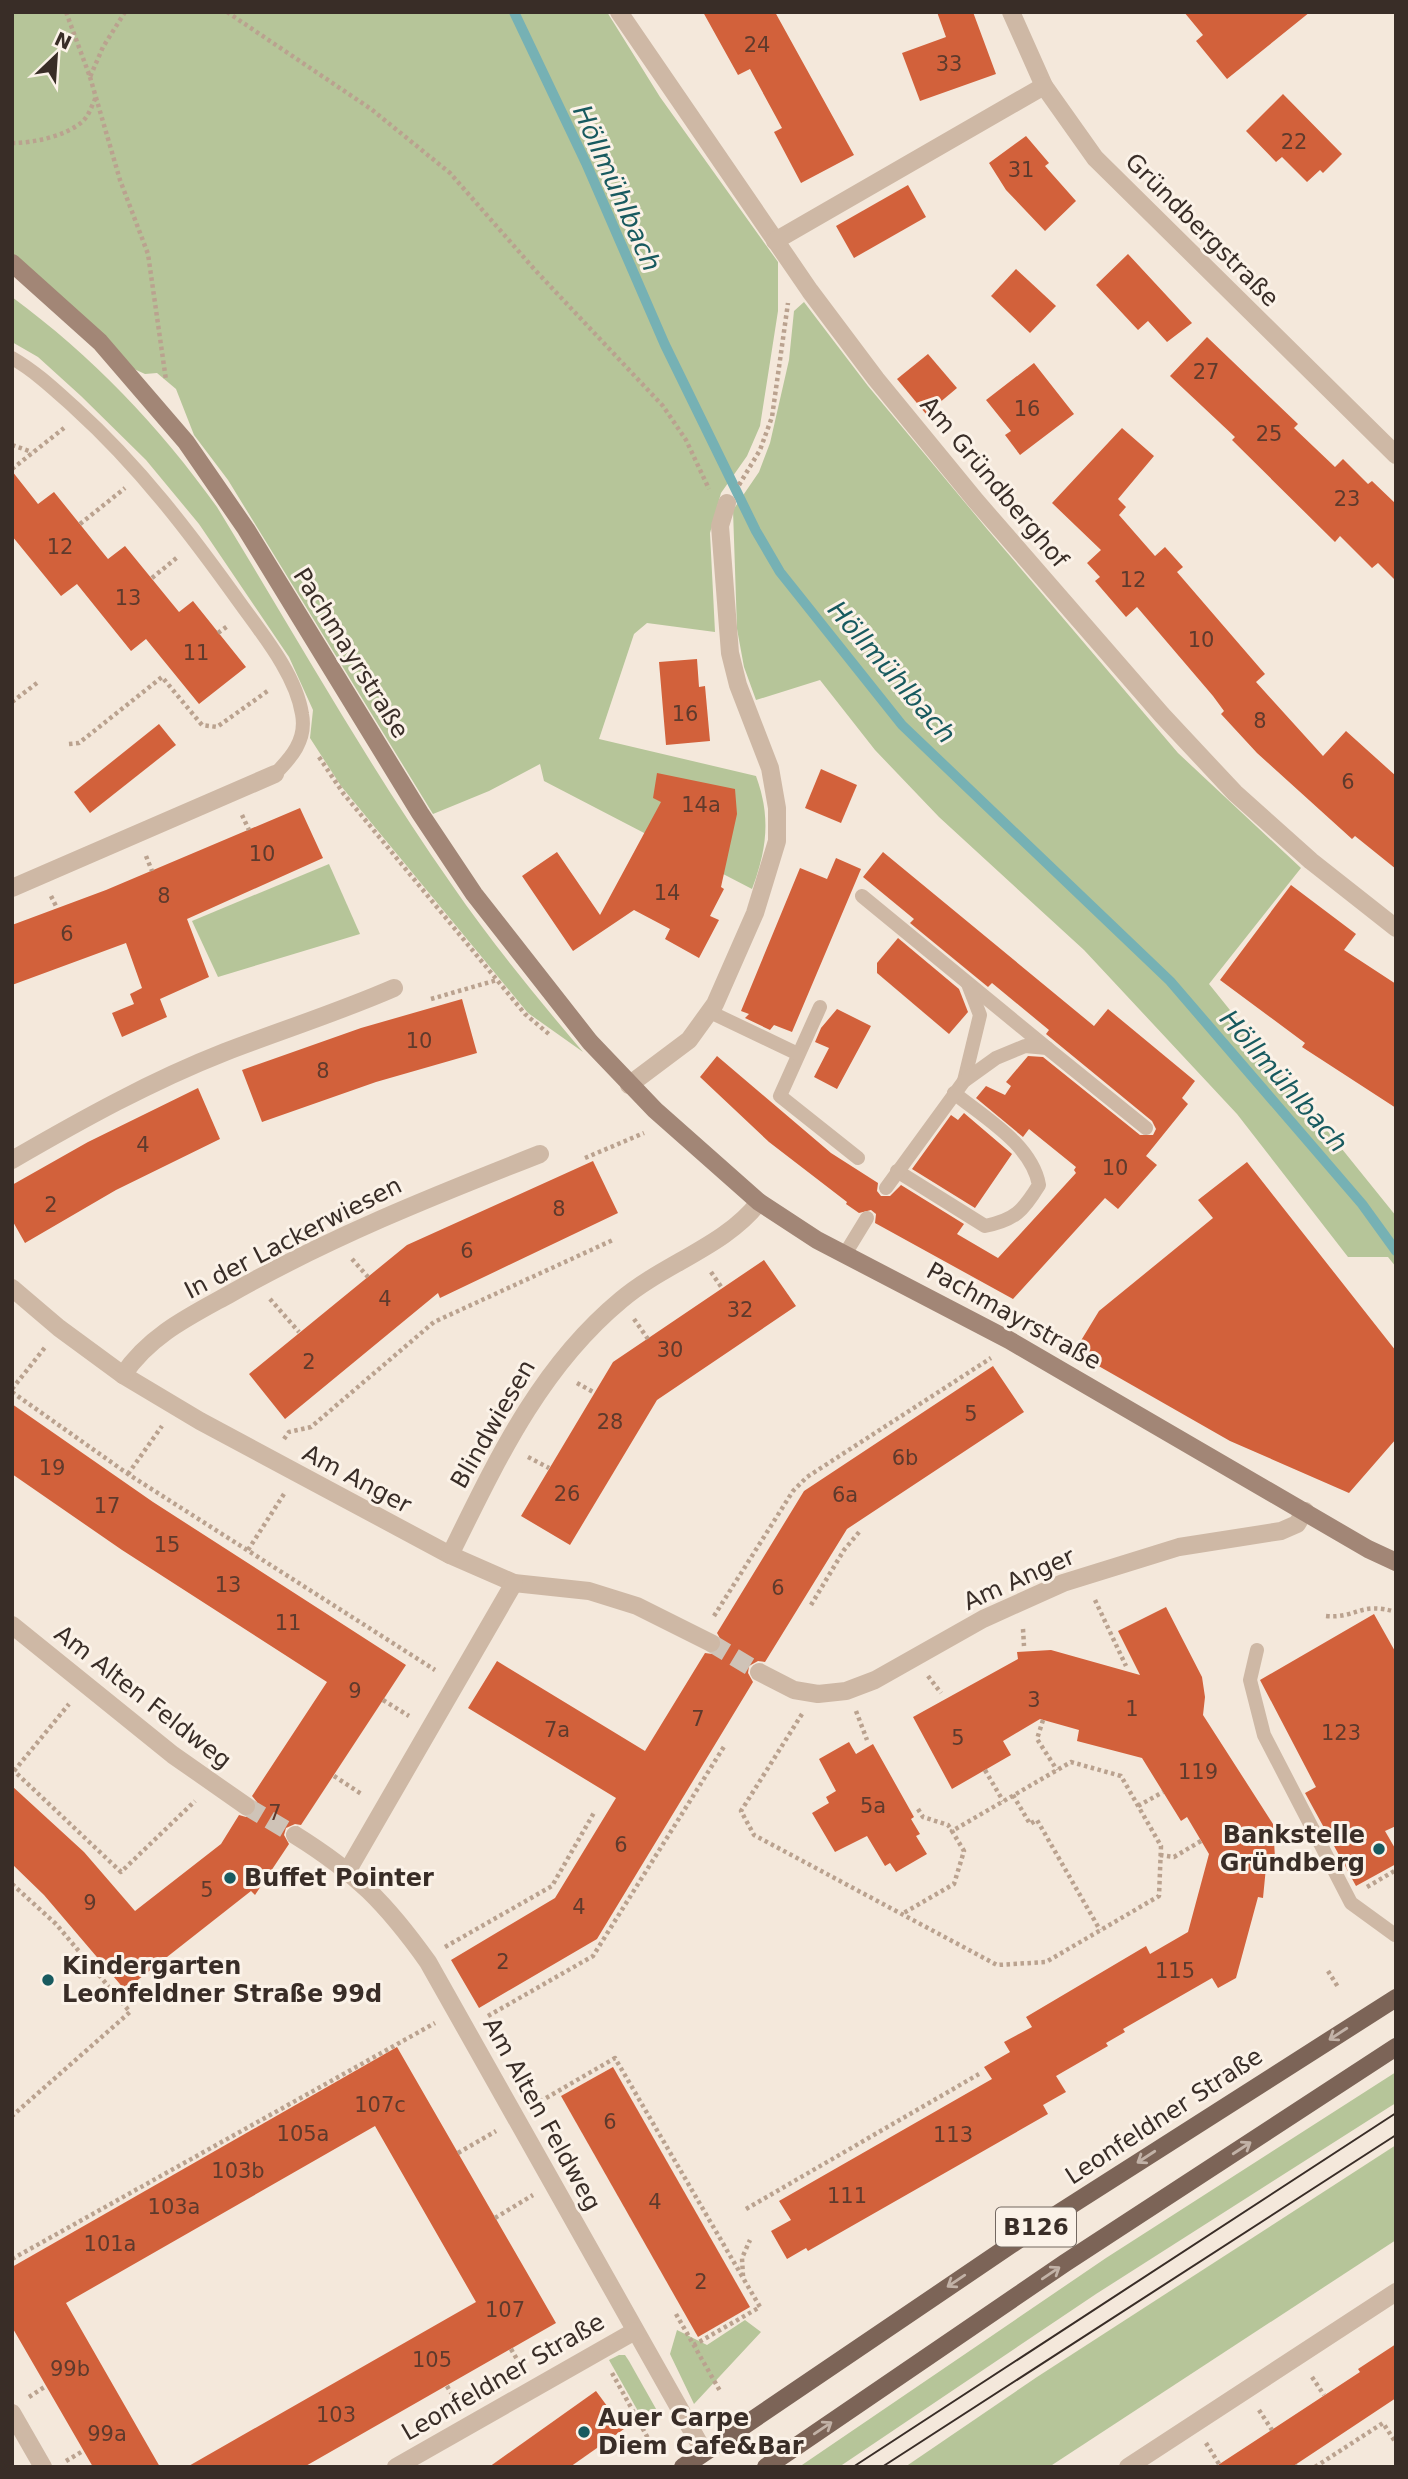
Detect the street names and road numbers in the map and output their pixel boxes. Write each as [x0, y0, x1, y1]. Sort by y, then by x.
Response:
street label: Gründbergstraße [1120, 148, 1284, 312]
street label: Am Gründberghof [914, 391, 1074, 574]
street label: Pachmayrstraße [287, 563, 415, 743]
street label: In der Lackerwiesen [180, 1171, 406, 1305]
street label: Pachmayrstraße [922, 1256, 1106, 1376]
street label: Blindwiesen [445, 1355, 541, 1493]
street label: Am Anger [298, 1439, 416, 1519]
street label: Am Anger [959, 1542, 1079, 1616]
street label: Am Alten Feldweg [49, 1619, 237, 1775]
street label: Am Alten Feldweg [477, 2013, 607, 2215]
street label: Leonfeldner Straße [1060, 2042, 1268, 2190]
road number: B126 [996, 2208, 1076, 2246]
street label: Leonfeldner Straße [397, 2308, 609, 2446]

